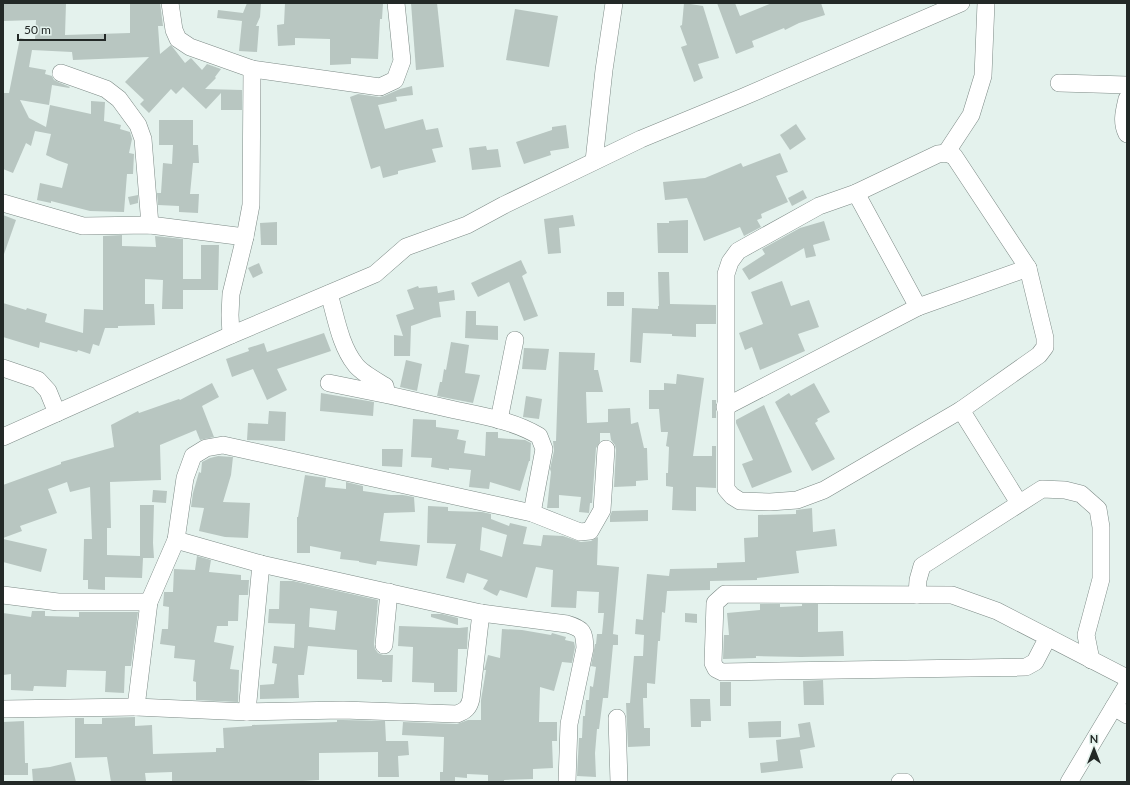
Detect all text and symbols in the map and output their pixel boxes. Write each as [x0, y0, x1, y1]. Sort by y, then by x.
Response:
scale bar [18, 16, 105, 42]
text: 50 m [24, 22, 51, 37]
north arrow [1074, 729, 1114, 769]
text: N [1090, 732, 1098, 745]

